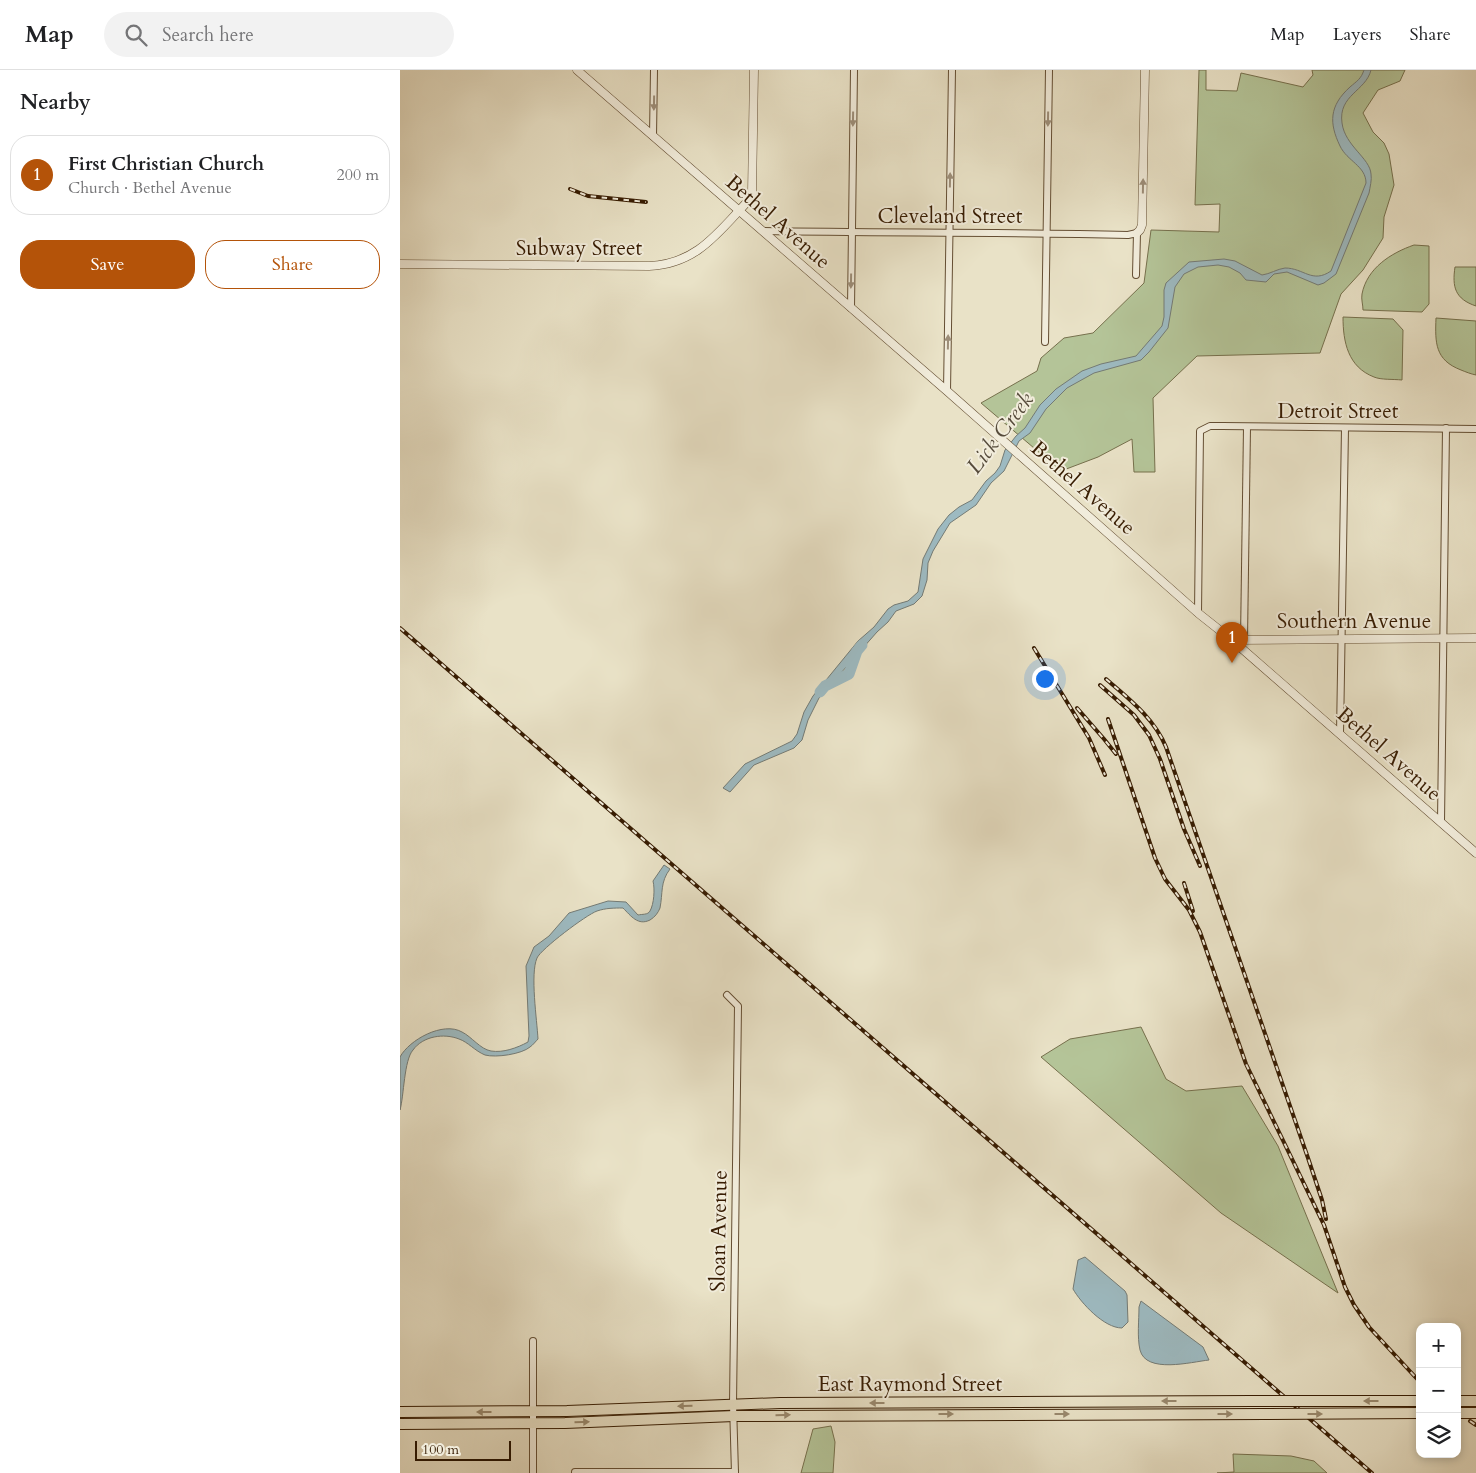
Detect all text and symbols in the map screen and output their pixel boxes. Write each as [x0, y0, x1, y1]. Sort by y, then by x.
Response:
search box [104, 12, 454, 57]
text: Map [25, 18, 74, 51]
icon: search [122, 21, 150, 49]
text: Search here [162, 22, 254, 48]
text: Map [1270, 22, 1305, 47]
text: Layers [1333, 22, 1382, 47]
text: Share [1410, 22, 1451, 47]
text: Nearby [20, 88, 91, 117]
one-way arrow [649, 95, 657, 111]
one-way arrow [849, 111, 857, 127]
one-way arrow [1044, 111, 1052, 127]
text: First Christian Church [68, 151, 264, 177]
text: 1 [33, 164, 41, 186]
text: 200 m [337, 164, 379, 186]
street label: Bethel Avenue [719, 168, 837, 276]
one-way arrow [946, 171, 954, 187]
text: Church · Bethel Avenue [68, 177, 232, 199]
one-way arrow [1139, 178, 1147, 194]
street label: Cleveland Street [878, 202, 1023, 231]
street label: Subway Street [516, 234, 643, 263]
button: Save [20, 240, 195, 289]
button: Share [205, 240, 380, 289]
one-way arrow [847, 273, 855, 289]
one-way arrow [944, 334, 952, 350]
water label: Lick Creek [959, 386, 1041, 480]
street label: Detroit Street [1278, 397, 1399, 426]
street label: Bethel Avenue [1024, 434, 1142, 542]
street label: Southern Avenue [1277, 607, 1431, 636]
pin: 1 [1216, 622, 1248, 663]
your location [1032, 666, 1058, 692]
street label: Bethel Avenue [1330, 700, 1448, 808]
street label: Sloan Avenue [703, 1170, 735, 1292]
map controls [1416, 1323, 1461, 1458]
button: + [1416, 1323, 1461, 1368]
button: − [1416, 1368, 1461, 1413]
street label: East Raymond Street [818, 1370, 1003, 1399]
one-way arrow [1161, 1397, 1177, 1405]
one-way arrow [1363, 1397, 1379, 1405]
one-way arrow [869, 1399, 885, 1407]
one-way arrow [676, 1402, 692, 1410]
one-way arrow [476, 1408, 492, 1416]
one-way arrow [938, 1410, 954, 1418]
one-way arrow [1054, 1410, 1070, 1418]
one-way arrow [1217, 1410, 1233, 1418]
one-way arrow [1307, 1410, 1323, 1418]
one-way arrow [775, 1411, 791, 1419]
button: layers [1416, 1413, 1461, 1458]
one-way arrow [574, 1418, 590, 1426]
scale bar [415, 1438, 511, 1461]
text: 100 m [422, 1440, 459, 1459]

